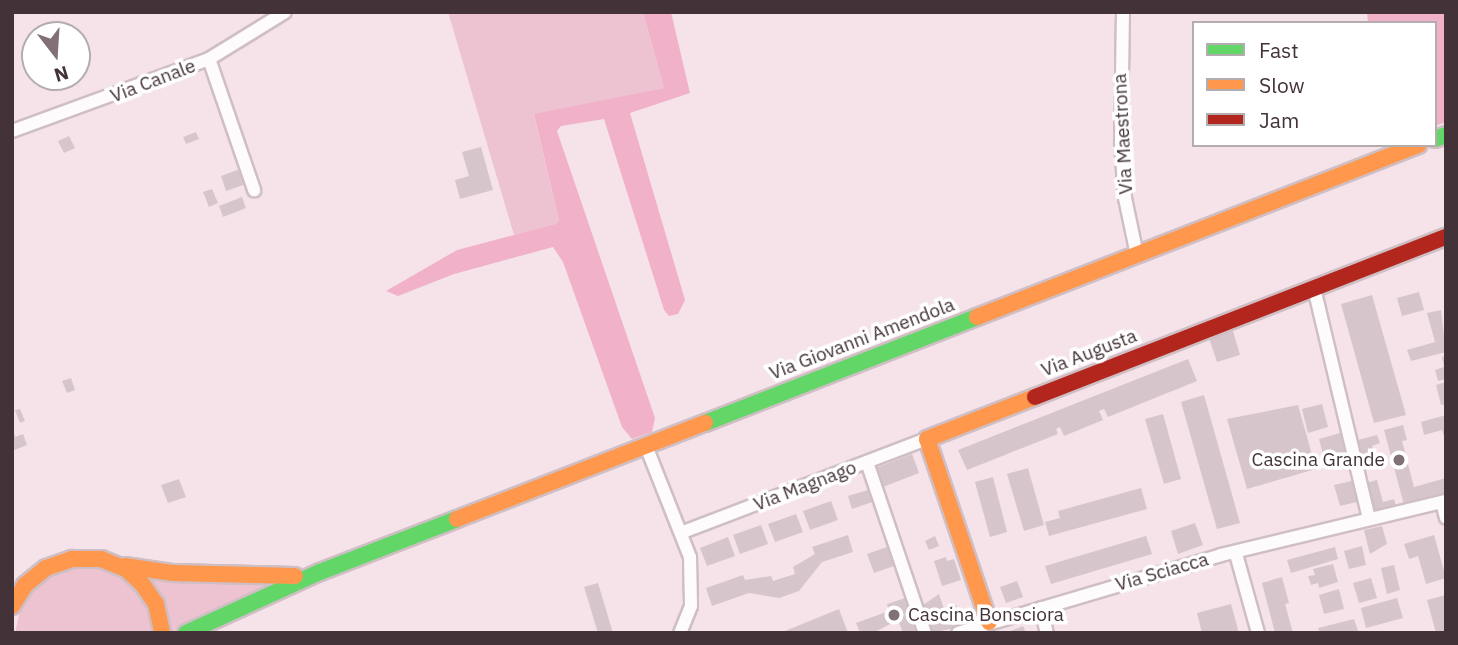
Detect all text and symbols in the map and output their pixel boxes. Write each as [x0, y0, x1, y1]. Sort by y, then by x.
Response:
north arrow [21, 21, 91, 91]
legend [1192, 21, 1437, 147]
text: Fast [1259, 36, 1299, 64]
street label: Via Canale [107, 54, 199, 108]
text: N [51, 61, 72, 88]
text: Slow [1259, 71, 1305, 99]
street label: Via Maestrona [1108, 73, 1138, 195]
text: Jam [1259, 106, 1299, 134]
street label: Via Giovanni Amendola [766, 293, 958, 385]
street label: Via Augusta [1038, 324, 1140, 382]
place label: Cascina Grande [1252, 449, 1385, 471]
marker: Cascina Grande [1391, 452, 1407, 468]
street label: Via Magnago [750, 456, 860, 516]
street label: Via Sciacca [1113, 548, 1211, 596]
place label: Cascina Bonsciora [908, 604, 1064, 626]
marker: Cascina Bonsciora [886, 607, 902, 623]

